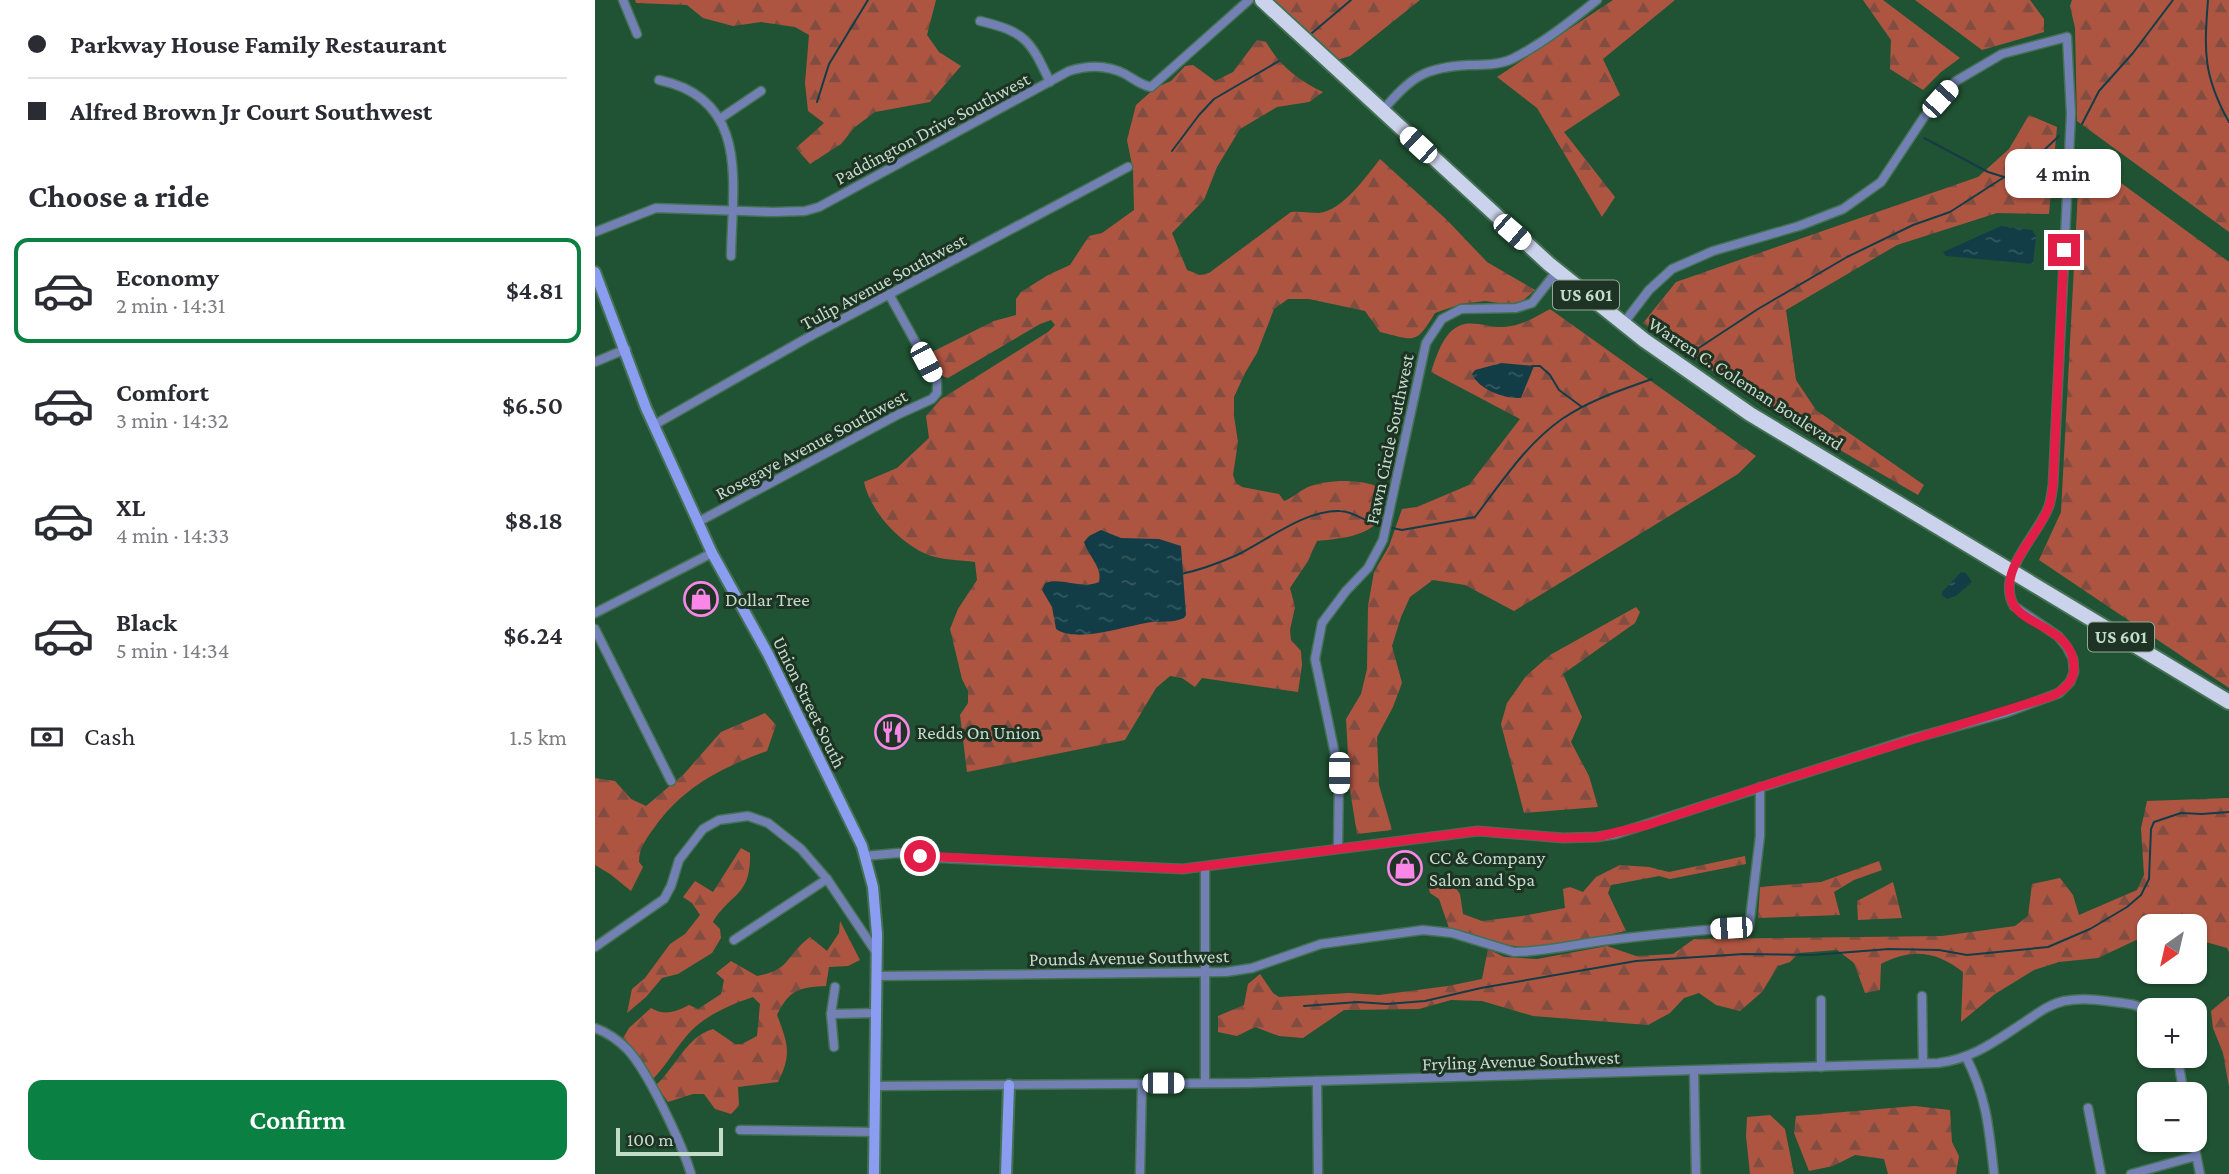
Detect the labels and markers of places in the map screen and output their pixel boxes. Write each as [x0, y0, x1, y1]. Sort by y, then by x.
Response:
shop icon: Dollar Tree [682, 580, 720, 618]
place label: Dollar Tree [725, 589, 810, 610]
restaurant icon: Redds On Union [873, 713, 911, 751]
place label: Redds On Union [917, 722, 1040, 743]
place label: CC & Company Salon and Spa [1429, 847, 1545, 890]
shop icon: CC & Company Salon and Spa [1386, 849, 1424, 887]

